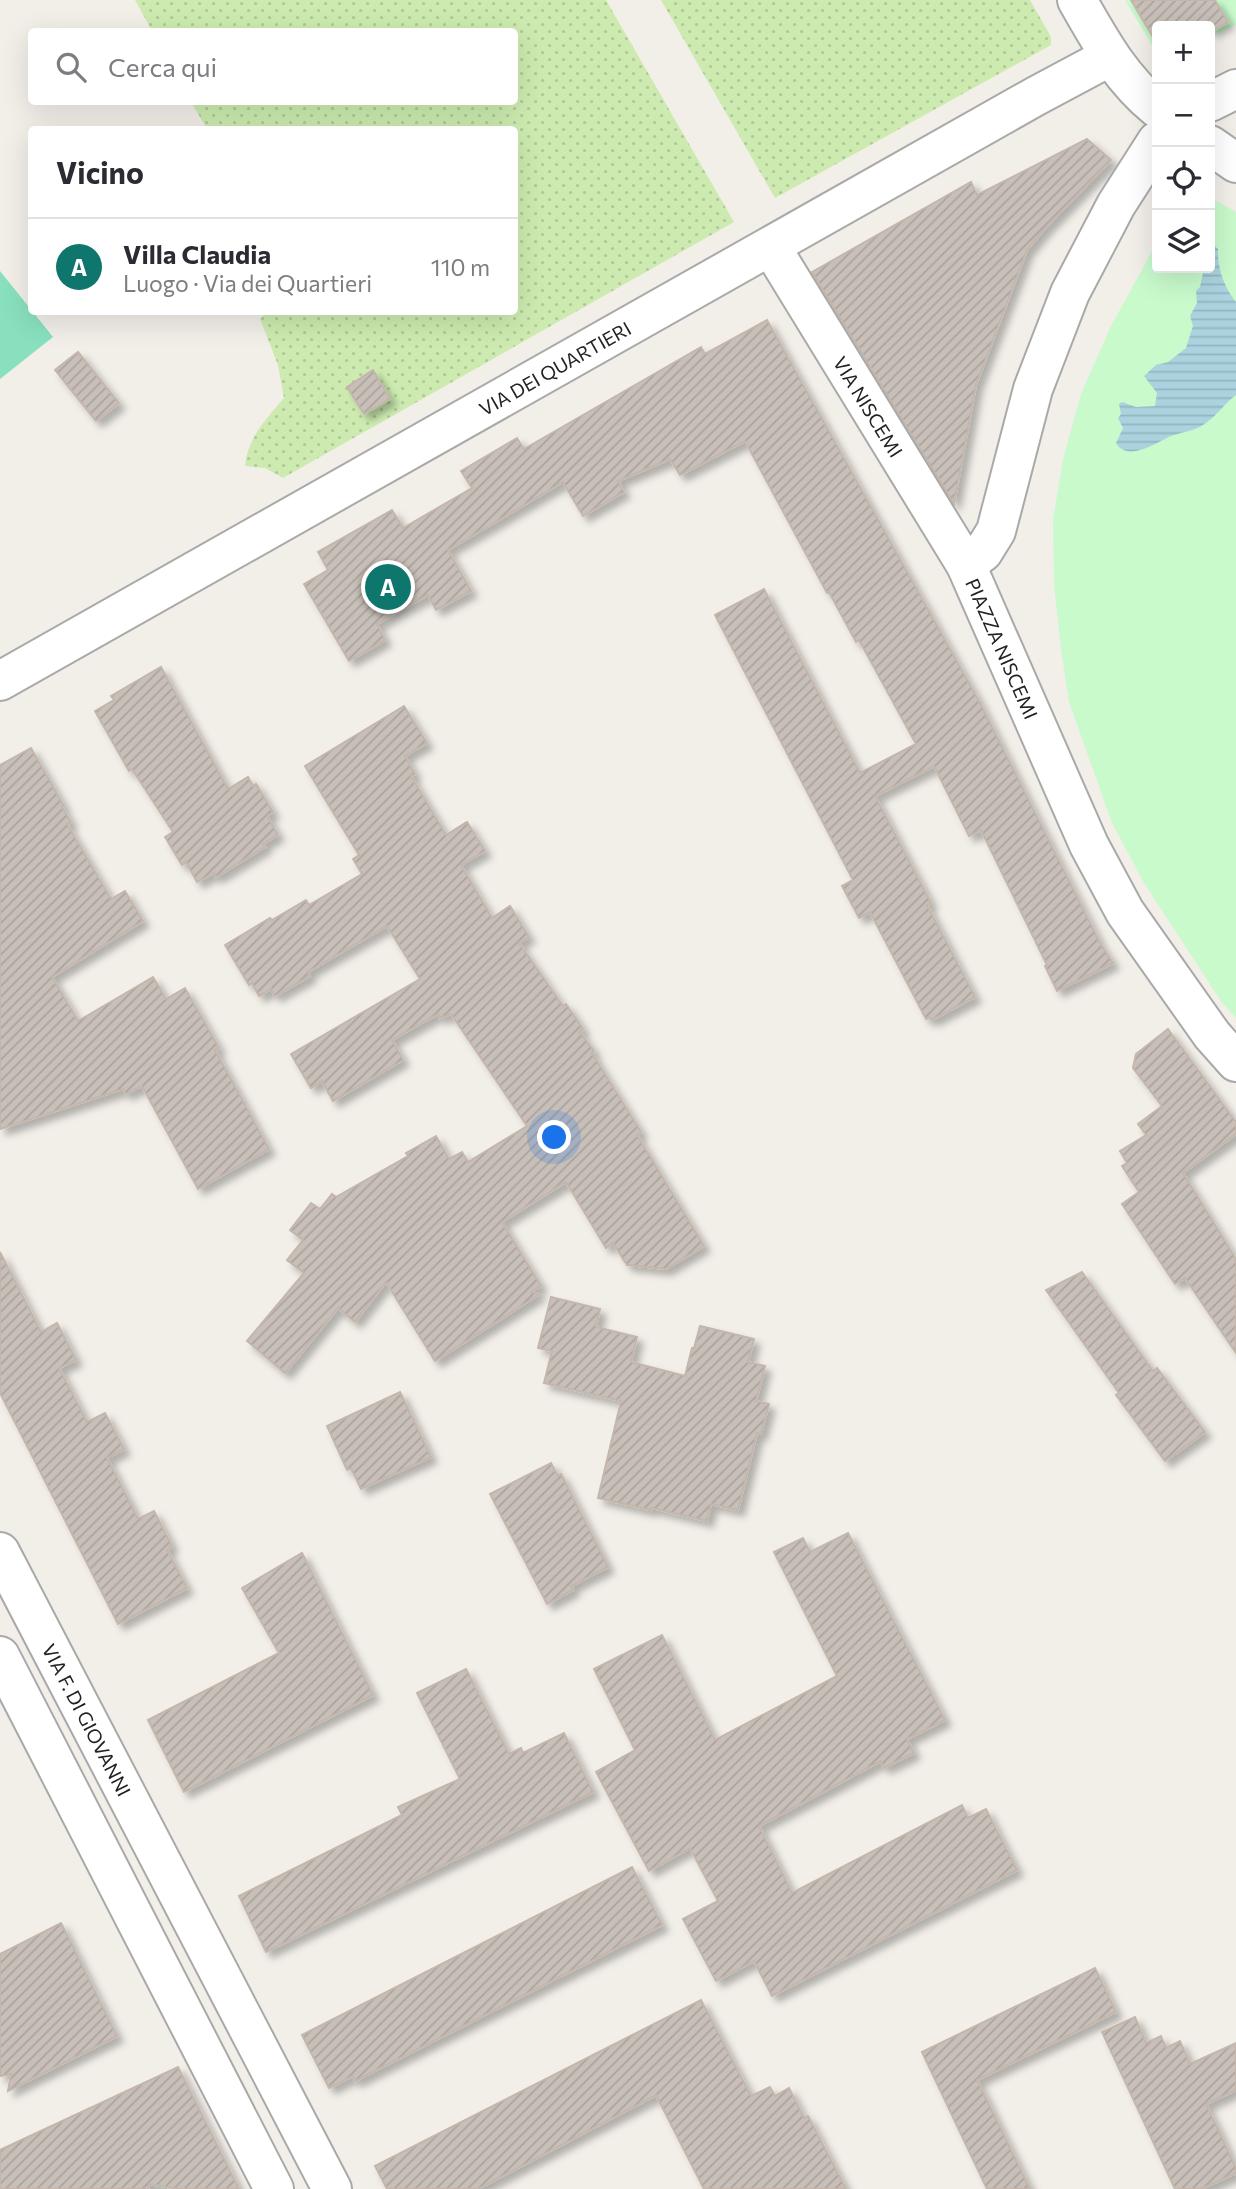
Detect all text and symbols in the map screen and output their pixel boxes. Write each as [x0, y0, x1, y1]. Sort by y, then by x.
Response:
map controls [1152, 21, 1215, 273]
button: + [1152, 21, 1215, 84]
search box [28, 28, 518, 105]
icon: search [52, 48, 90, 86]
text: Cerca qui [108, 51, 217, 82]
button: − [1152, 84, 1215, 147]
button: locate [1152, 147, 1215, 210]
text: Vicino [56, 153, 144, 190]
button: layers [1152, 210, 1215, 273]
text: Villa Claudia [123, 238, 271, 269]
text: A [71, 253, 87, 281]
text: 110 m [431, 253, 490, 281]
text: Luogo · Via dei Quartieri [123, 269, 372, 297]
street label: VIA DEI QUARTIERI [475, 316, 635, 420]
street label: VIA NISCEMI [829, 352, 908, 461]
pin: A [365, 561, 411, 613]
street label: PIAZZA NISCEMI [962, 574, 1044, 722]
your location [537, 1120, 571, 1154]
street label: VIA F. DI GIOVANNI [38, 1640, 137, 1800]

